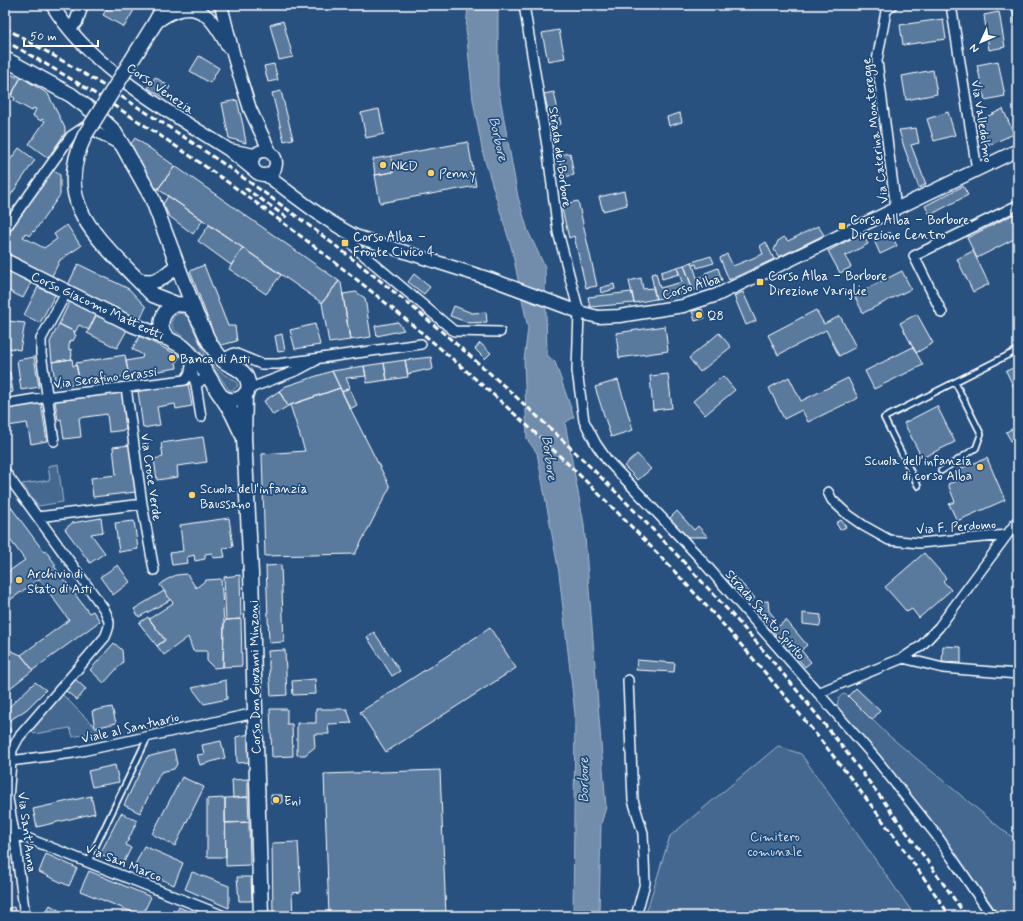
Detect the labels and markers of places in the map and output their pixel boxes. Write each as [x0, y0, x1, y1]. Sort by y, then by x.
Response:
place label: NKD [391, 158, 418, 175]
marker: NKD [378, 160, 388, 170]
place label: Penny [439, 166, 475, 183]
marker: Penny [426, 168, 436, 178]
place label: Corso Alba – Borbore Direzione Centro [850, 212, 969, 244]
marker: Corso Alba – Borbore Direzione Centro [837, 221, 847, 231]
place label: Corso Alba – Fronte Civico 4 [353, 229, 435, 261]
marker: Corso Alba – Fronte Civico 4 [340, 238, 350, 248]
place label: Corso Alba – Borbore Direzione Variglie [768, 268, 887, 300]
marker: Corso Alba – Borbore Direzione Variglie [755, 277, 765, 287]
place label: Q8 [707, 308, 724, 325]
marker: Q8 [694, 310, 704, 320]
place label: Banca di Asti [180, 351, 250, 368]
marker: Banca di Asti [167, 353, 177, 363]
place label: Scuola dell'infanzia di corso Alba [865, 453, 972, 485]
marker: Scuola dell'infanzia di corso Alba [975, 462, 985, 472]
place label: Scuola dell'infanzia Baussano [200, 481, 308, 513]
marker: Scuola dell'infanzia Baussano [187, 490, 197, 500]
place label: Archivio di Stato di Asti [27, 566, 92, 598]
marker: Archivio di Stato di Asti [14, 575, 24, 585]
place label: Eni [284, 793, 301, 810]
marker: Eni [271, 795, 281, 805]

